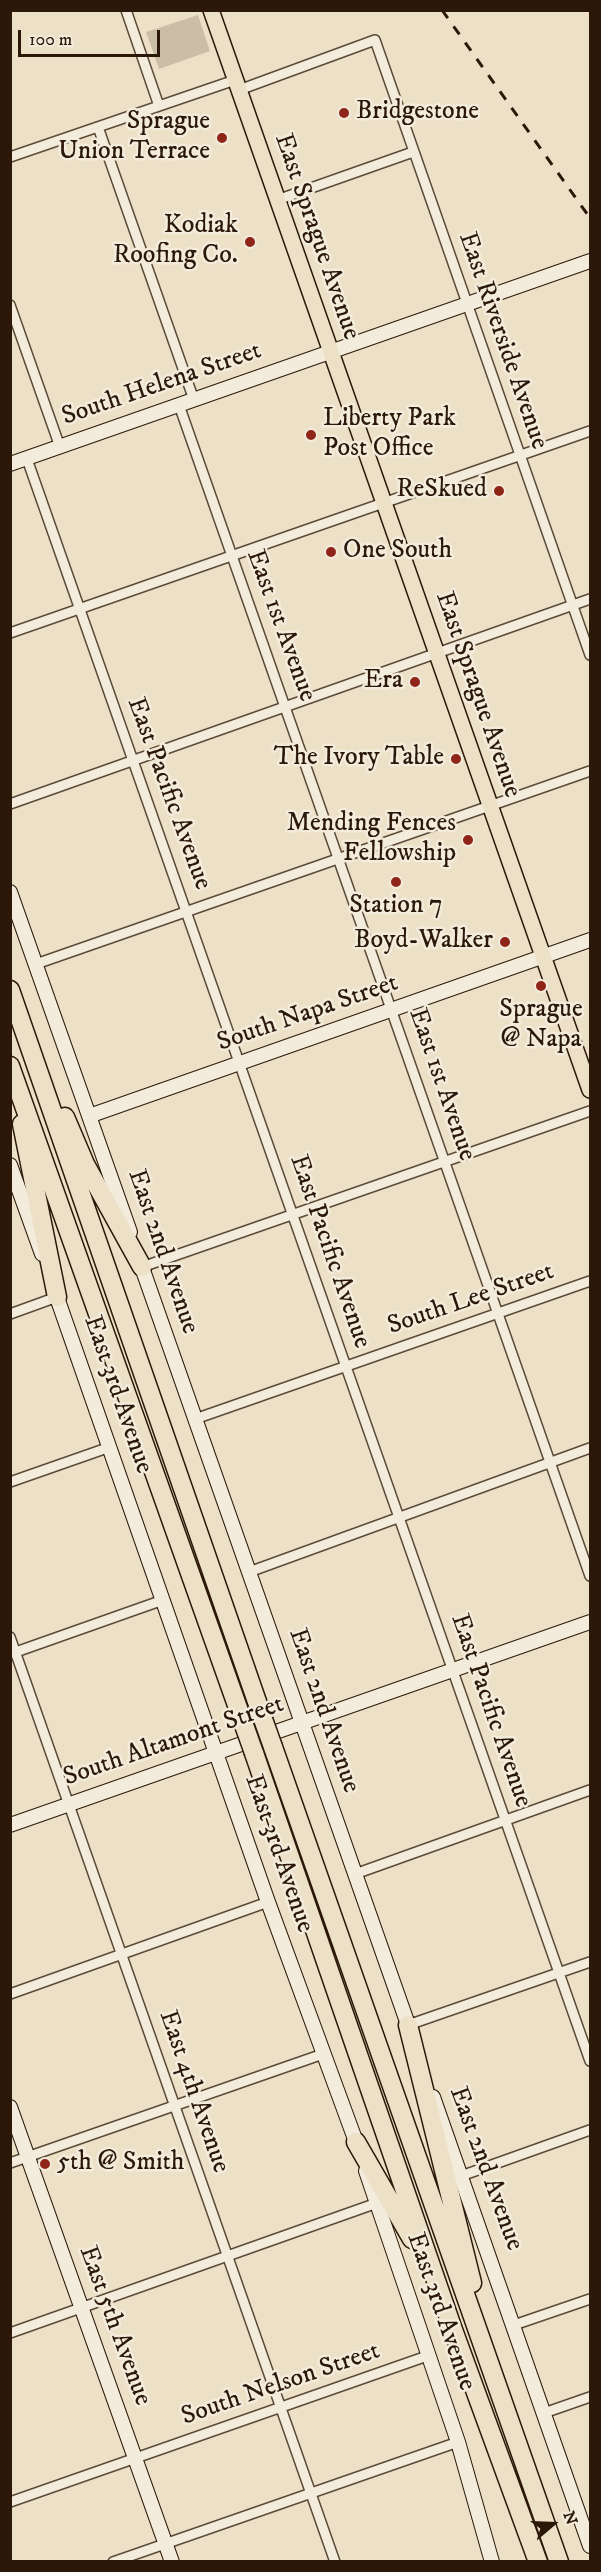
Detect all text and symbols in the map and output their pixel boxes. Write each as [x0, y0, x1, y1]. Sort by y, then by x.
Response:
scale bar [21, 18, 164, 56]
text: 100 m [29, 29, 72, 51]
place label: Bridgestone [356, 97, 479, 129]
marker: Bridgestone [337, 106, 351, 120]
place label: Sprague Union Terrace [58, 107, 210, 168]
street label: East Sprague Avenue [266, 130, 366, 344]
marker: Sprague Union Terrace [215, 131, 229, 145]
place label: Kodiak Roofing Co. [113, 211, 238, 272]
street label: East Riverside Avenue [450, 228, 554, 454]
marker: Kodiak Roofing Co. [243, 235, 257, 249]
street label: South Helena Street [58, 336, 266, 434]
place label: Liberty Park Post Office [323, 404, 456, 466]
marker: Liberty Park Post Office [304, 428, 318, 442]
place label: ReSkued [396, 475, 487, 507]
marker: ReSkued [492, 484, 506, 498]
place label: One South [343, 536, 452, 568]
marker: One South [324, 545, 338, 559]
street label: East 1st Avenue [238, 546, 322, 706]
street label: East Sprague Avenue [427, 588, 527, 802]
place label: Era [364, 666, 403, 698]
marker: Era [408, 675, 422, 689]
street label: East Pacific Avenue [119, 694, 217, 894]
place label: The Ivory Table [274, 743, 444, 775]
marker: The Ivory Table [449, 752, 463, 766]
place label: Mending Fences Fellowship [287, 809, 456, 870]
marker: Mending Fences Fellowship [461, 833, 475, 847]
marker: Station 7 [389, 875, 403, 889]
place label: Station 7 [349, 891, 443, 923]
place label: Boyd-Walker [354, 926, 493, 958]
marker: Boyd-Walker [498, 935, 512, 949]
street label: South Napa Street [213, 968, 403, 1060]
marker: Sprague @ Napa [534, 979, 548, 993]
place label: Sprague @ Napa [499, 995, 583, 1056]
street label: East 1st Avenue [400, 1005, 482, 1165]
street label: East Pacific Avenue [281, 1151, 377, 1353]
street label: East 2nd Avenue [119, 1166, 205, 1338]
street label: South Lee Street [384, 1257, 558, 1343]
street label: East 3rd Avenue [75, 1312, 159, 1478]
street label: East Pacific Avenue [442, 1610, 538, 1812]
street label: East 2nd Avenue [280, 1625, 366, 1797]
street label: South Altamont Street [60, 1690, 288, 1794]
street label: East 3rd Avenue [236, 1771, 320, 1937]
street label: East 4th Avenue [151, 2007, 235, 2177]
street label: East 2nd Avenue [441, 2083, 529, 2255]
place label: 5th @ Smith [57, 2148, 184, 2180]
marker: 5th @ Smith [38, 2157, 52, 2171]
street label: East 3rd Avenue [398, 2229, 482, 2395]
street label: East 5th Avenue [71, 2242, 157, 2410]
street label: South Nelson Street [178, 2336, 384, 2434]
north arrow [523, 2494, 583, 2554]
text: N [558, 2509, 582, 2528]

